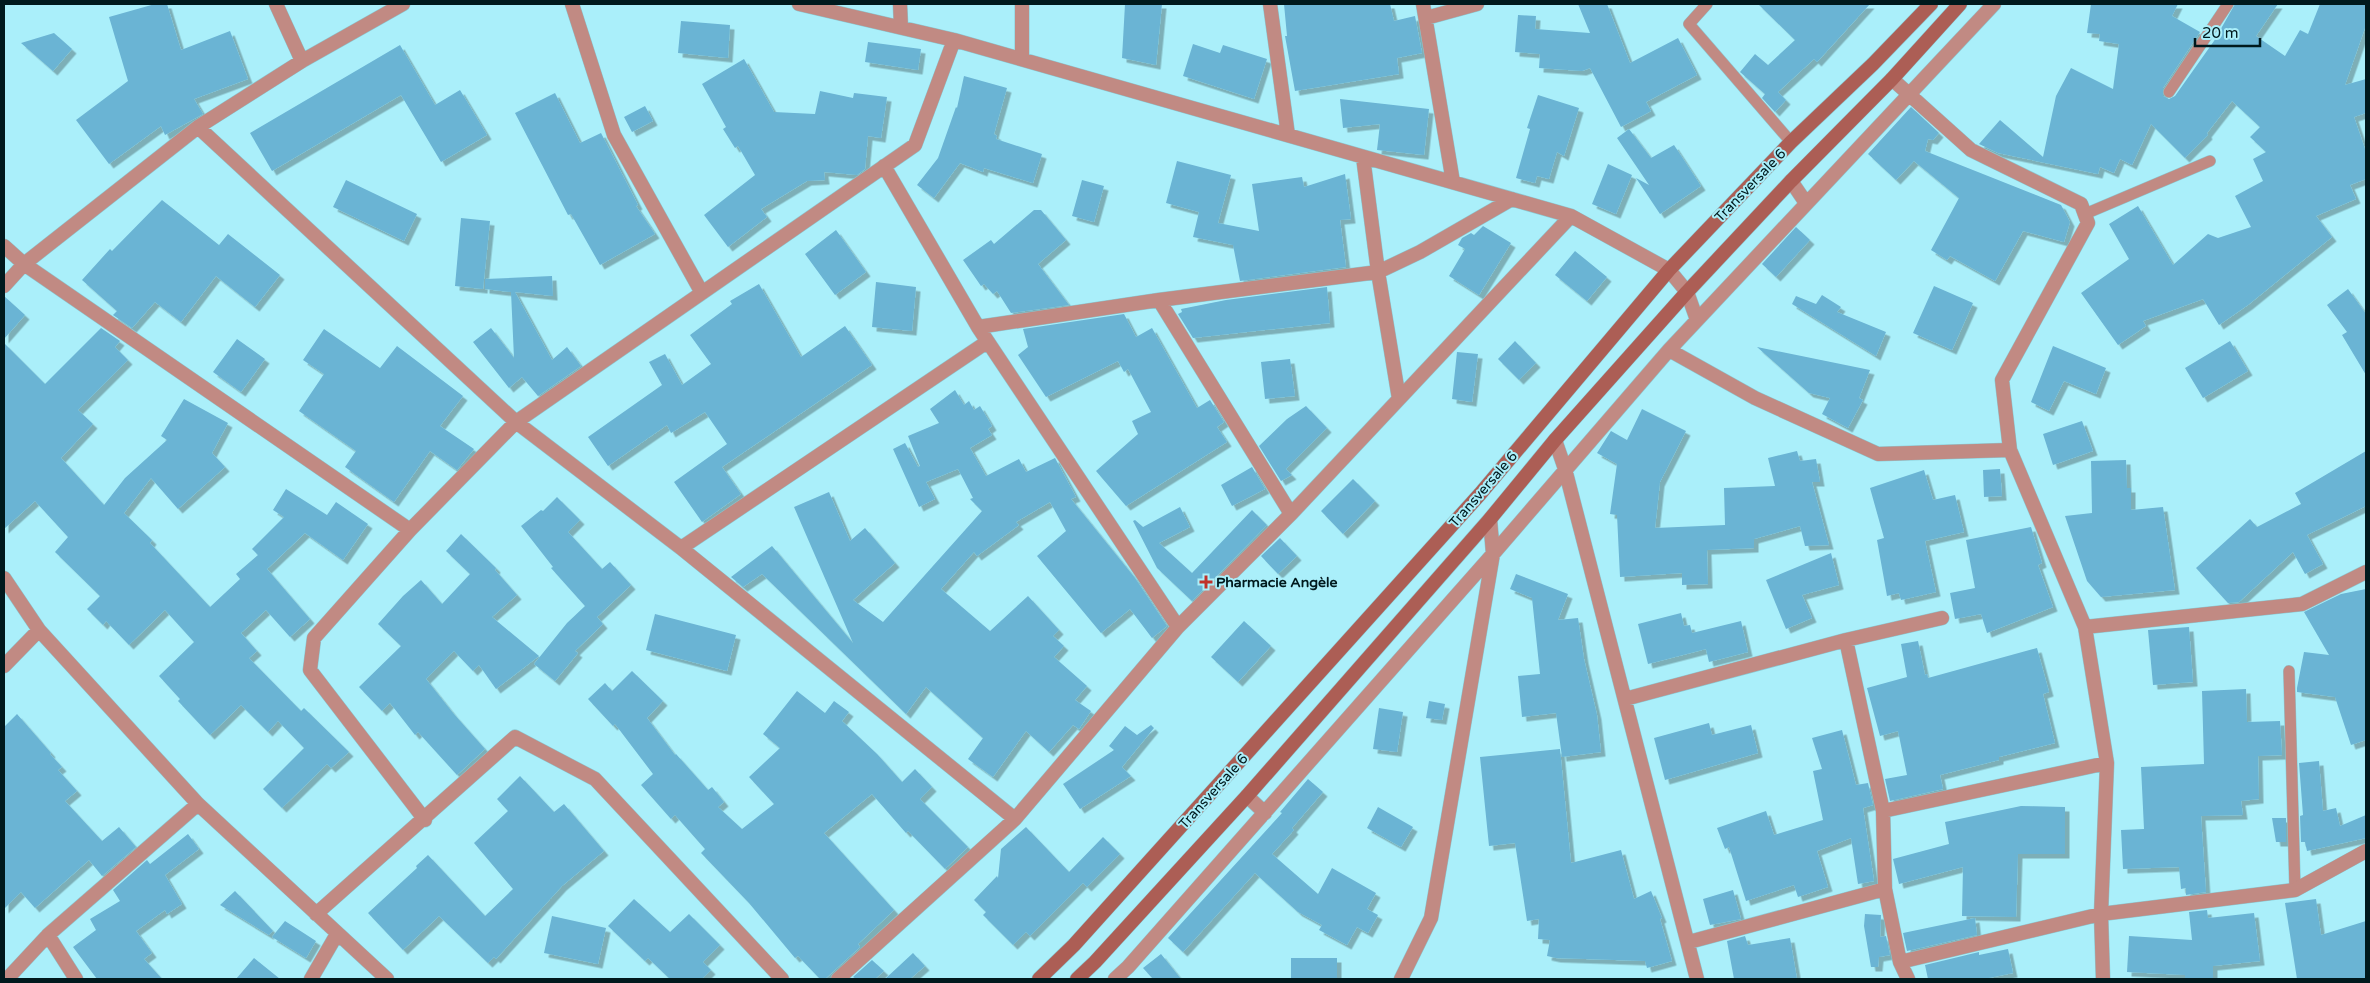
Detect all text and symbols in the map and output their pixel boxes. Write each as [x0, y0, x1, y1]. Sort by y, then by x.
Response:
scale bar [2195, 15, 2260, 47]
text: 20 m [2202, 24, 2239, 42]
street label: Transversale 6 [1711, 145, 1790, 225]
street label: Transversale 6 [1446, 448, 1521, 531]
place label: Pharmacie Angèle [1216, 574, 1337, 591]
marker: Pharmacie Angèle [1200, 576, 1212, 588]
street label: Transversale 6 [1175, 750, 1252, 832]

